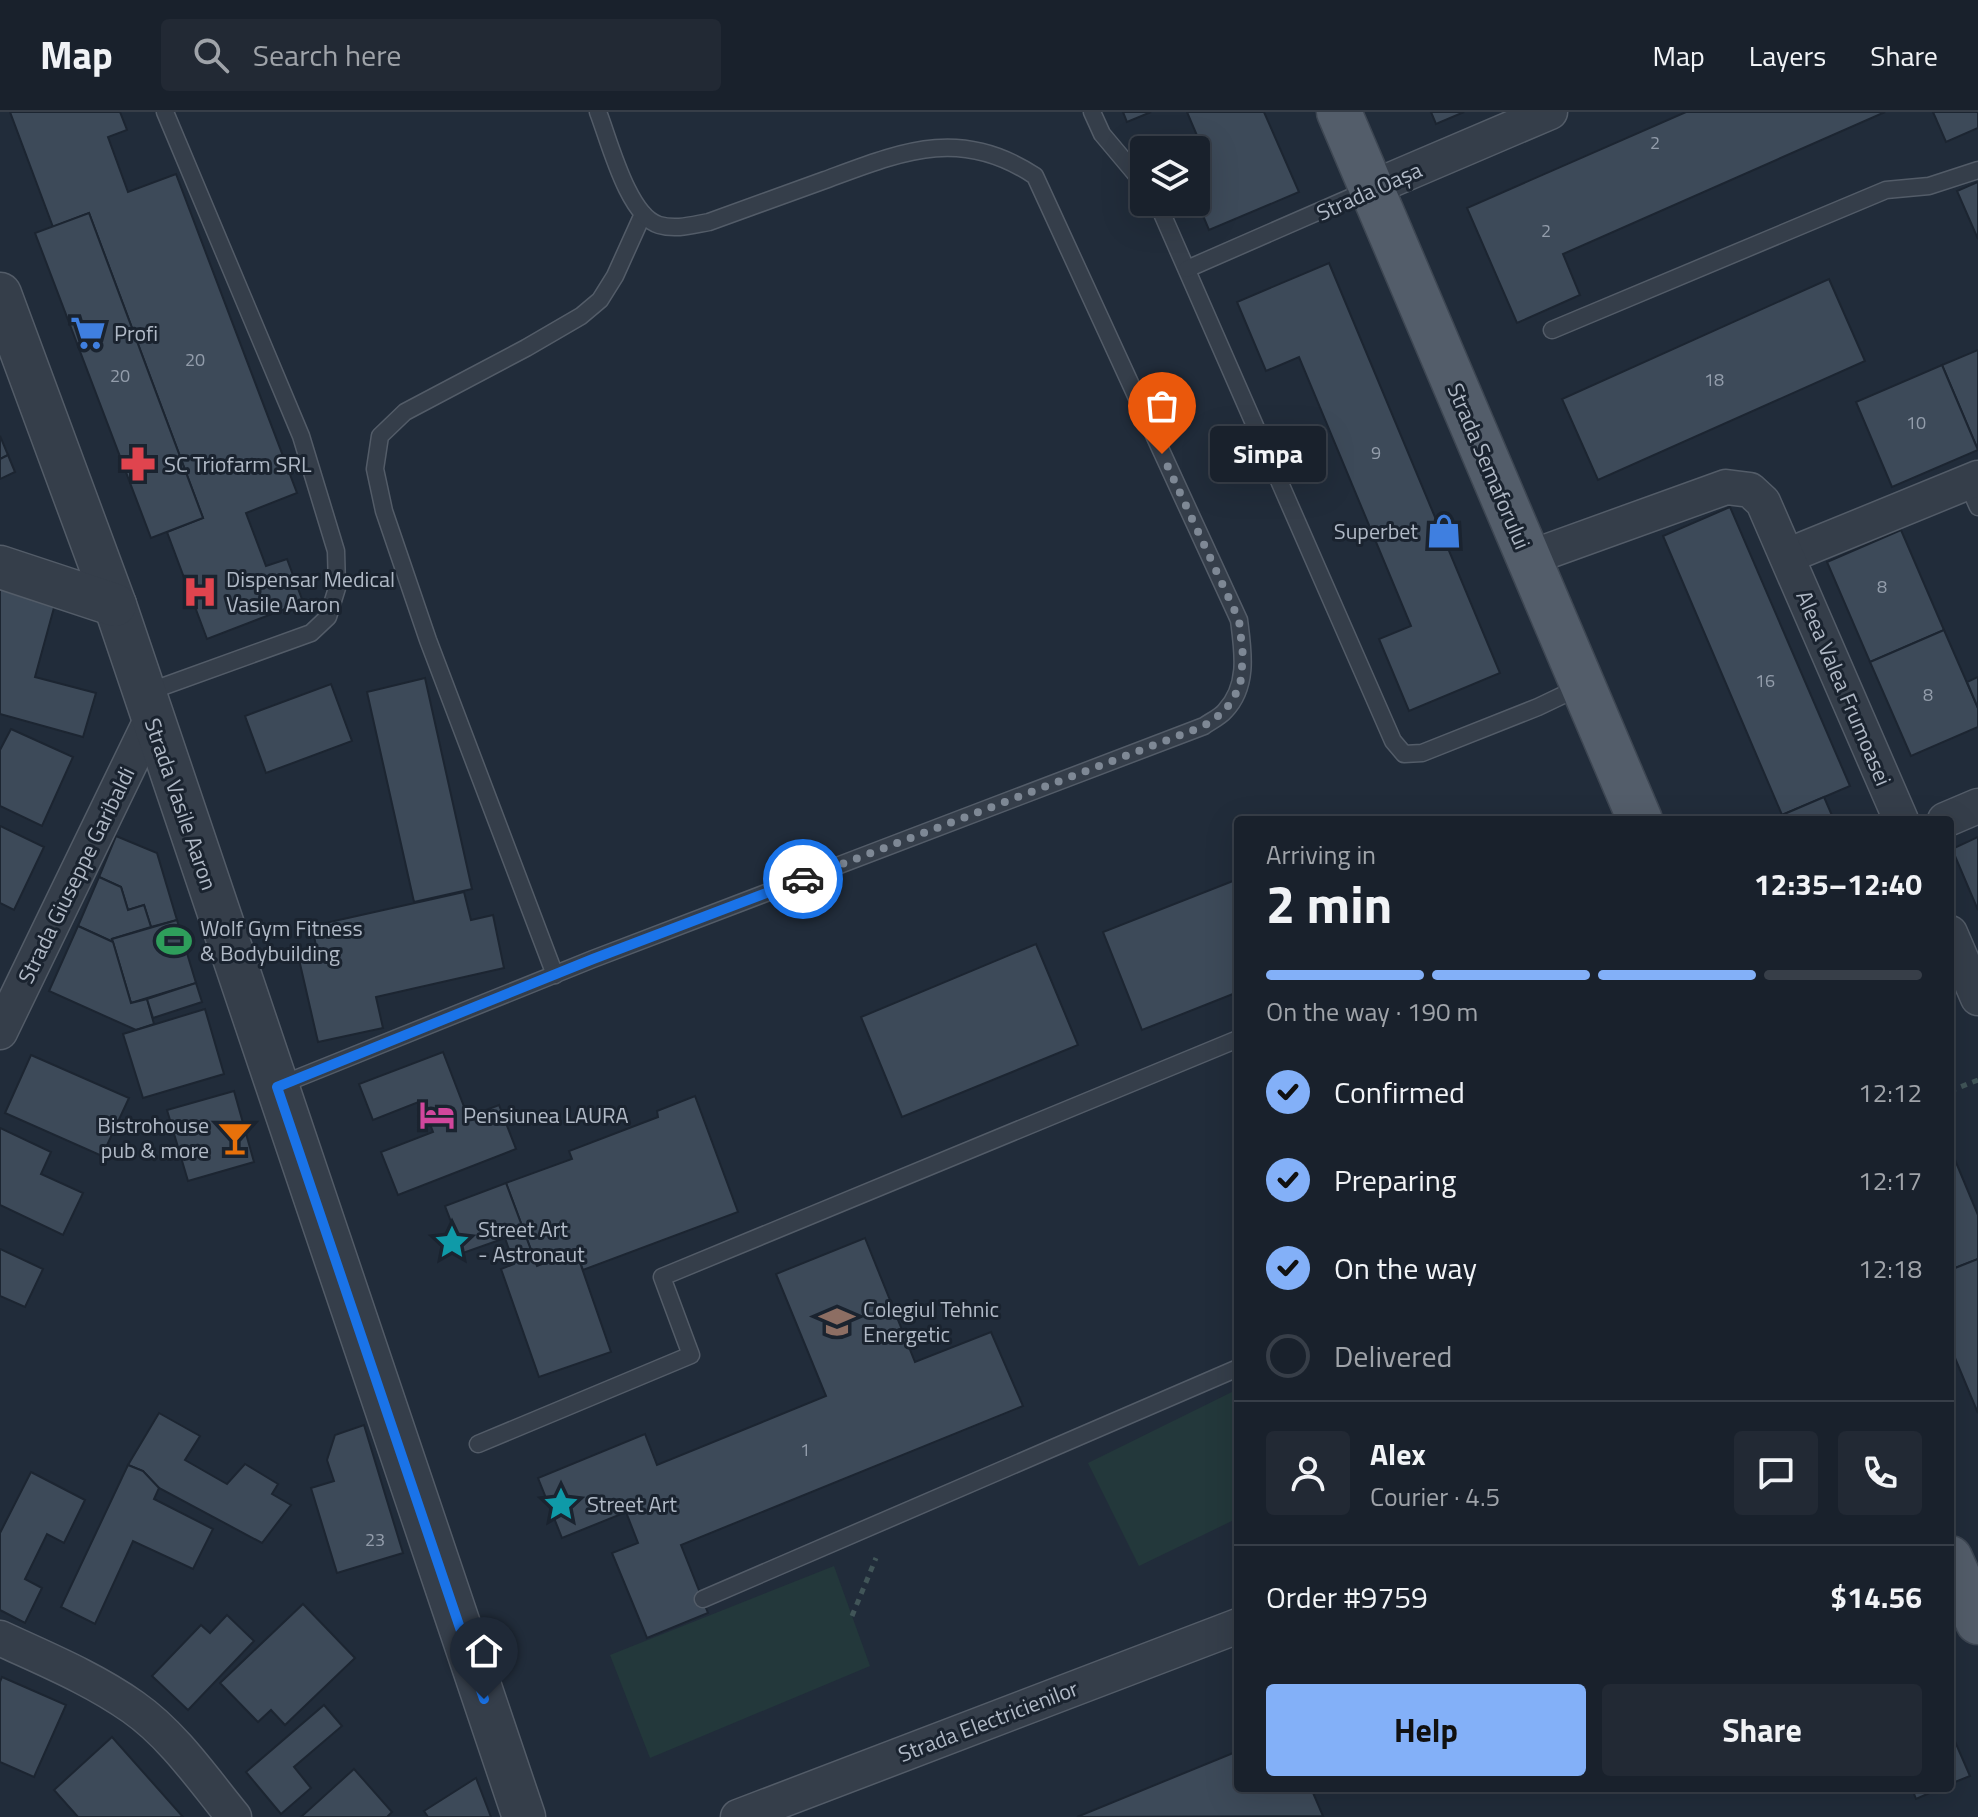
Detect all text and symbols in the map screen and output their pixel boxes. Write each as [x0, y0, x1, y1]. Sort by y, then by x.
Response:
search box [161, 19, 721, 91]
text: Map [40, 26, 113, 84]
text: Search here [253, 32, 402, 78]
icon: search [189, 33, 233, 77]
text: Map [1652, 34, 1705, 77]
text: Layers [1749, 34, 1826, 77]
text: Share [1870, 34, 1938, 77]
house number: 2 [1650, 129, 1660, 156]
map controls [1130, 136, 1210, 216]
button: layers [1130, 136, 1210, 216]
street label: Strada Oașa [1311, 153, 1427, 229]
house number: 2 [1541, 217, 1551, 244]
supermarket icon: Profi [69, 314, 107, 352]
place label: Profi [114, 316, 158, 350]
house number: 20 [185, 346, 205, 373]
house number: 20 [110, 362, 130, 389]
house number: 18 [1704, 366, 1724, 393]
pin [1128, 372, 1196, 454]
street label: Strada Semaforului [1439, 378, 1539, 554]
icon: bag [1140, 384, 1184, 428]
house number: 10 [1906, 409, 1926, 436]
callout: Simpa [1210, 426, 1326, 482]
text: Simpa [1233, 434, 1303, 473]
house number: 9 [1371, 439, 1381, 466]
pharmacy icon: SC Triofarm SRL [119, 445, 157, 483]
place label: SC Triofarm SRL [164, 447, 312, 481]
shop icon: Superbet [1425, 512, 1463, 550]
place label: Superbet [1334, 514, 1418, 548]
place label: Dispensar Medical Vasile Aaron [226, 562, 395, 621]
hospital icon: Dispensar Medical Vasile Aaron [181, 573, 219, 611]
house number: 8 [1877, 573, 1887, 600]
street label: Aleea Valea Frumoasei [1787, 585, 1901, 791]
house number: 16 [1755, 667, 1775, 694]
house number: 8 [1923, 681, 1933, 708]
street label: Strada Vasile Aaron [136, 713, 226, 895]
street label: Strada Giuseppe Garibaldi [9, 761, 143, 989]
text: Arriving in [1266, 835, 1376, 874]
courier [763, 839, 843, 919]
icon: car [781, 857, 825, 901]
text: 12:35–12:40 [1754, 861, 1922, 907]
text: 2 min [1266, 864, 1392, 943]
place label: Wolf Gym Fitness & Bodybuilding [200, 911, 363, 970]
sports icon: Wolf Gym Fitness & Bodybuilding [155, 922, 193, 960]
text: On the way · 190 m [1266, 992, 1478, 1031]
text: Confirmed [1334, 1069, 1465, 1115]
icon: check [1266, 1070, 1310, 1114]
text: 12:12 [1858, 1073, 1922, 1112]
hotel icon: Pensiunea LAURA [418, 1096, 456, 1134]
place label: Pensiunea LAURA [463, 1098, 629, 1132]
place label: Bistrohouse pub & more [97, 1108, 209, 1167]
bar icon: Bistrohouse pub & more [216, 1119, 254, 1157]
text: Preparing [1334, 1157, 1456, 1203]
icon: check [1266, 1158, 1310, 1202]
text: 12:17 [1858, 1161, 1922, 1200]
place label: Street Art - Astronaut [478, 1212, 585, 1271]
place icon: Street Art - Astronaut [433, 1223, 471, 1261]
text: On the way [1334, 1245, 1477, 1291]
icon: check [1266, 1246, 1310, 1290]
text: 12:18 [1858, 1249, 1922, 1288]
place label: Colegiul Tehnic Energetic [863, 1292, 999, 1351]
school or university icon: Colegiul Tehnic Energetic [818, 1303, 856, 1341]
text: Delivered [1334, 1333, 1452, 1379]
button: person [1266, 1431, 1350, 1515]
text: Alex [1370, 1431, 1426, 1477]
button: chat [1734, 1431, 1818, 1515]
button: phone [1838, 1431, 1922, 1515]
house number: 1 [800, 1436, 810, 1463]
text: Courier · 4.5 [1370, 1477, 1500, 1516]
place icon: Street Art [542, 1485, 580, 1523]
place label: Street Art [587, 1487, 677, 1521]
house number: 23 [365, 1526, 385, 1553]
text: Order #9759 [1266, 1574, 1428, 1620]
text: $14.56 [1830, 1574, 1922, 1620]
pin [450, 1617, 518, 1699]
icon: home [462, 1629, 506, 1673]
street label: Strada Electricienilor [893, 1671, 1083, 1771]
button: Help [1266, 1684, 1586, 1776]
button: Share [1602, 1684, 1922, 1776]

